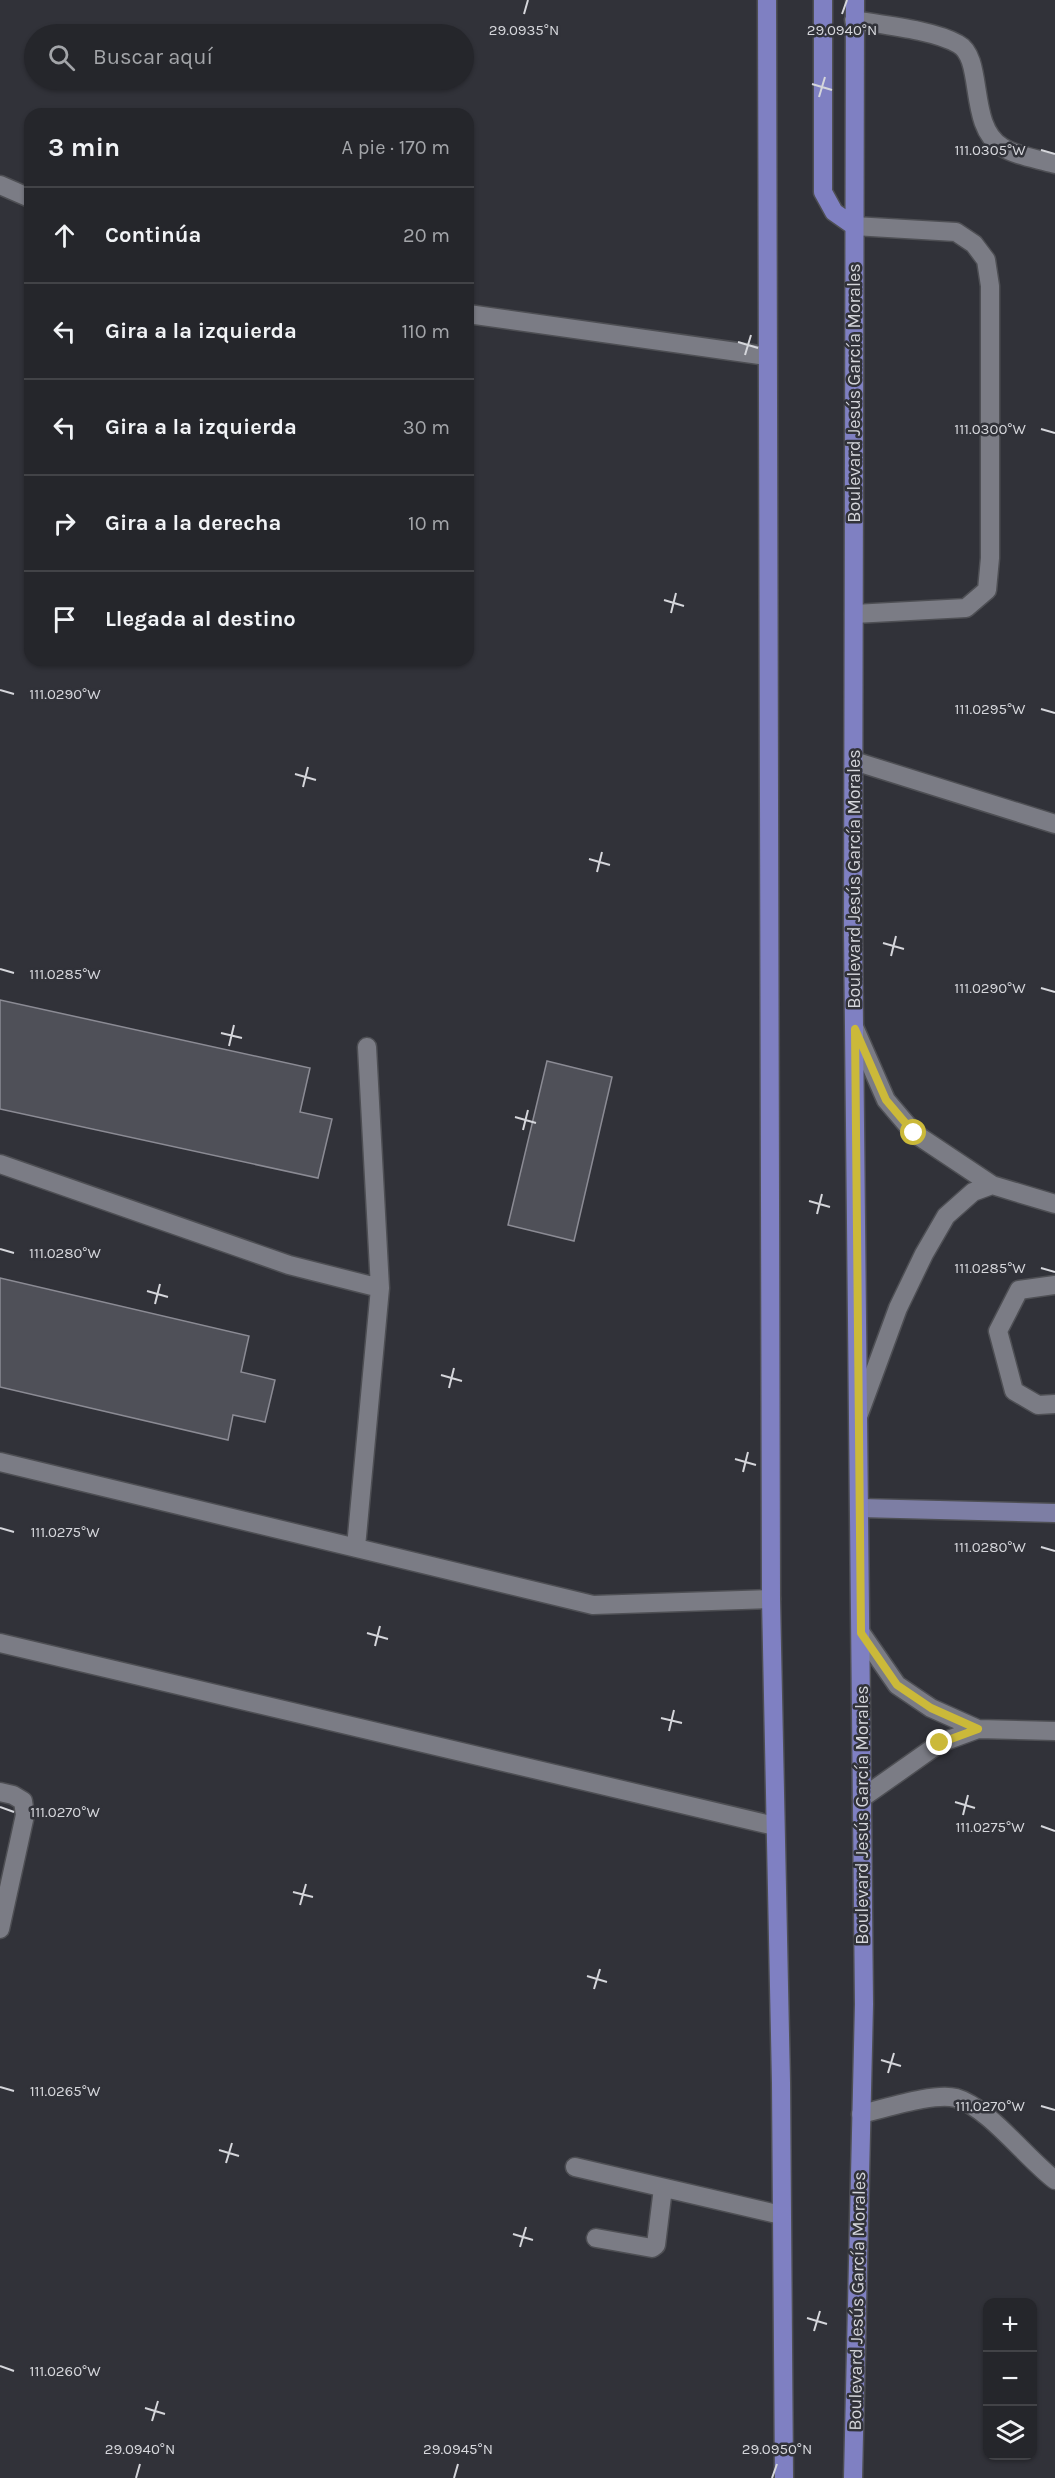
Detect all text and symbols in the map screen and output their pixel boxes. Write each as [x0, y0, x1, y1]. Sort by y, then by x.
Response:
text: 29.0935°N [489, 21, 559, 39]
text: 29.0940°N [807, 21, 877, 39]
search box [24, 24, 474, 90]
icon: search [45, 41, 78, 74]
text: Buscar aquí [93, 44, 213, 70]
text: 3 min [48, 132, 120, 163]
text: A pie · 170 m [341, 136, 450, 159]
text: 111.0305°W [954, 141, 1026, 159]
icon: ahead [48, 219, 81, 252]
text: Continúa [105, 222, 201, 248]
text: 20 m [403, 224, 450, 247]
street label: Boulevard Jesús García Morales [843, 263, 865, 523]
icon: left [48, 315, 81, 348]
text: Gira a la izquierda [105, 318, 297, 344]
text: 110 m [401, 320, 450, 343]
icon: left [48, 411, 81, 444]
text: Gira a la izquierda [105, 414, 297, 440]
text: 30 m [403, 416, 450, 439]
text: 111.0300°W [954, 420, 1026, 438]
icon: right [48, 507, 81, 540]
text: Gira a la derecha [105, 510, 281, 536]
text: 10 m [408, 512, 450, 535]
icon: arrive [48, 603, 81, 636]
text: Llegada al destino [105, 606, 296, 632]
text: 111.0290°W [29, 685, 101, 703]
text: 111.0295°W [955, 700, 1026, 718]
street label: Boulevard Jesús García Morales [843, 749, 865, 1009]
text: 111.0285°W [29, 965, 101, 983]
text: 111.0290°W [954, 979, 1026, 997]
route start [900, 1119, 926, 1145]
text: 111.0280°W [29, 1244, 101, 1262]
text: 111.0285°W [954, 1259, 1026, 1277]
text: 111.0275°W [30, 1523, 100, 1541]
text: 111.0280°W [954, 1538, 1026, 1556]
street label: Boulevard Jesús García Morales [851, 1685, 873, 1945]
route end [926, 1729, 952, 1755]
text: 111.0270°W [30, 1803, 100, 1821]
text: 111.0275°W [955, 1818, 1025, 1836]
text: 111.0265°W [30, 2082, 101, 2100]
text: 111.0270°W [955, 2097, 1025, 2115]
street label: Boulevard Jesús García Morales [844, 2171, 870, 2431]
map controls [983, 2298, 1037, 2460]
button: + [983, 2298, 1037, 2352]
button: − [983, 2352, 1037, 2406]
text: 111.0260°W [29, 2362, 101, 2380]
button: layers [983, 2406, 1037, 2460]
text: 29.0940°N [105, 2440, 175, 2458]
text: 29.0945°N [423, 2440, 493, 2458]
text: 29.0950°N [742, 2440, 812, 2458]

